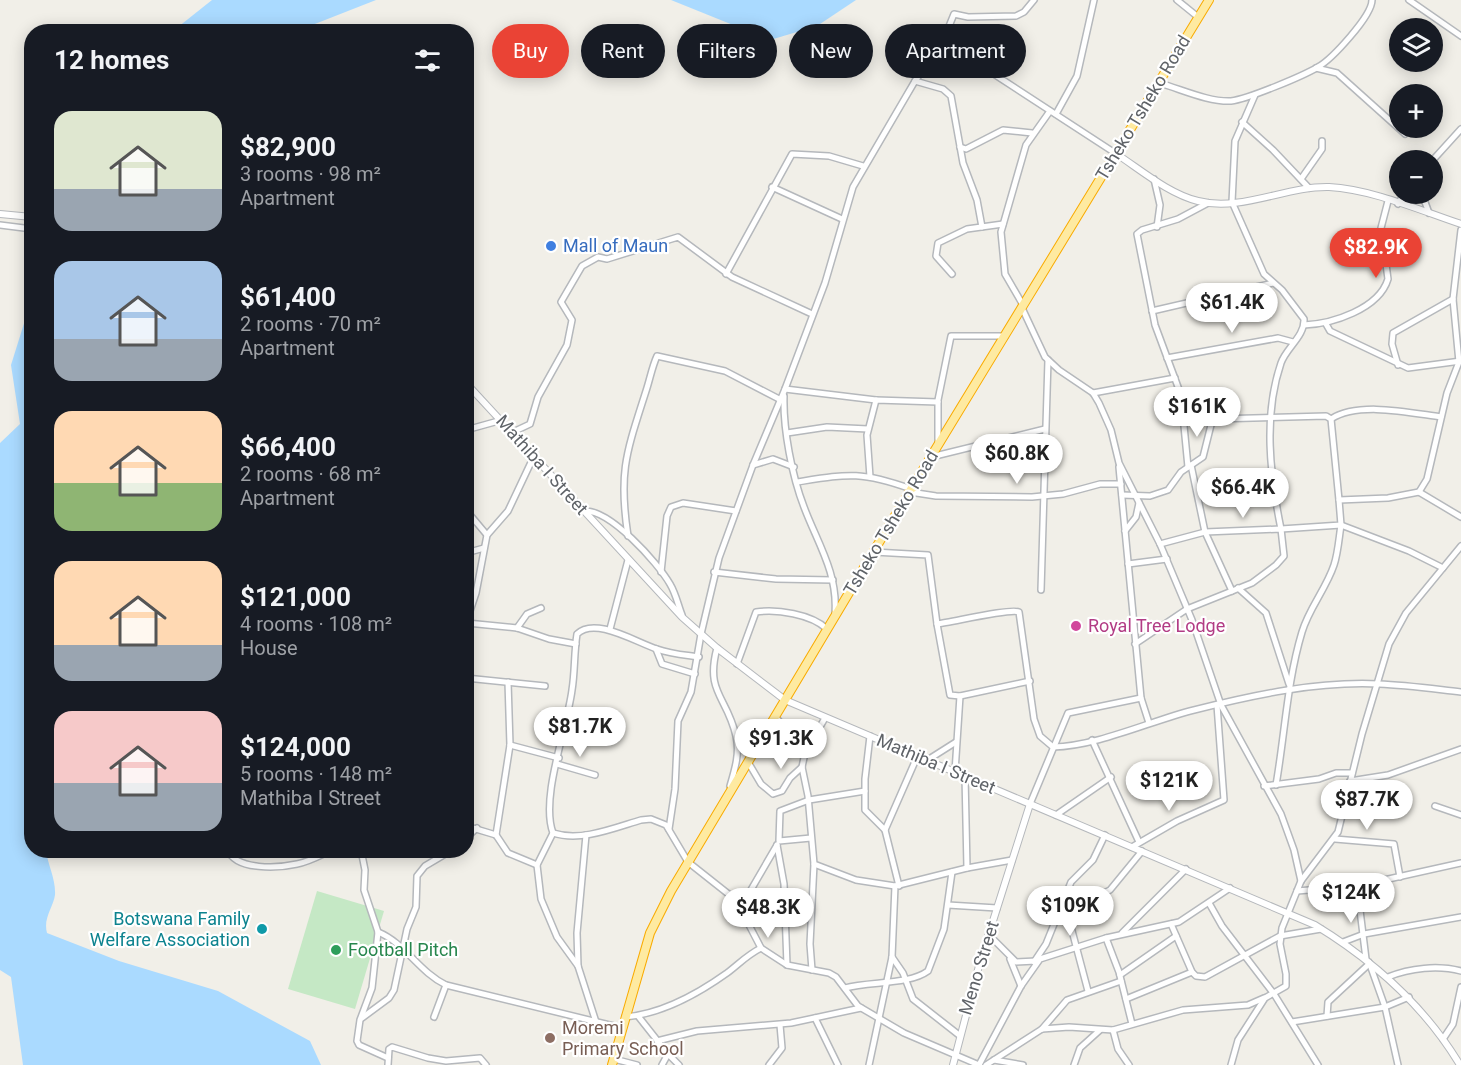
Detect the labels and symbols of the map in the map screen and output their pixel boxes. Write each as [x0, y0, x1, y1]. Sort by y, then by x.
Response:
street label: Tsheko Tsheko Road [1091, 31, 1194, 184]
pin: $82.9K [1327, 228, 1425, 279]
place label: Mall of Maun [563, 235, 668, 256]
marker: Mall of Maun [544, 239, 558, 253]
pin: $61.4K [1183, 283, 1281, 334]
pin: $161K [1155, 387, 1239, 438]
street label: Mathiba I Street [492, 410, 593, 519]
pin: $60.8K [968, 434, 1066, 485]
street label: Tsheko Tsheko Road [839, 446, 942, 599]
pin: $66.4K [1194, 468, 1292, 519]
place label: Royal Tree Lodge [1088, 615, 1225, 636]
marker: Royal Tree Lodge [1069, 619, 1083, 633]
pin: $81.7K [531, 707, 629, 758]
pin: $91.3K [732, 719, 830, 770]
street label: Mathiba I Street [874, 729, 999, 798]
pin: $121K [1127, 761, 1211, 812]
pin: $87.7K [1318, 780, 1416, 831]
pin: $124K [1309, 873, 1393, 924]
pin: $109K [1028, 886, 1112, 937]
pin: $48.3K [719, 888, 817, 939]
place label: Botswana Family Welfare Association [90, 908, 250, 950]
street label: Meno Street [954, 918, 1003, 1018]
marker: Botswana Family Welfare Association [255, 922, 269, 936]
place label: Football Pitch [348, 939, 458, 960]
marker: Football Pitch [329, 943, 343, 957]
place label: Moremi Primary School [562, 1017, 684, 1059]
marker: Moremi Primary School [543, 1031, 557, 1045]

